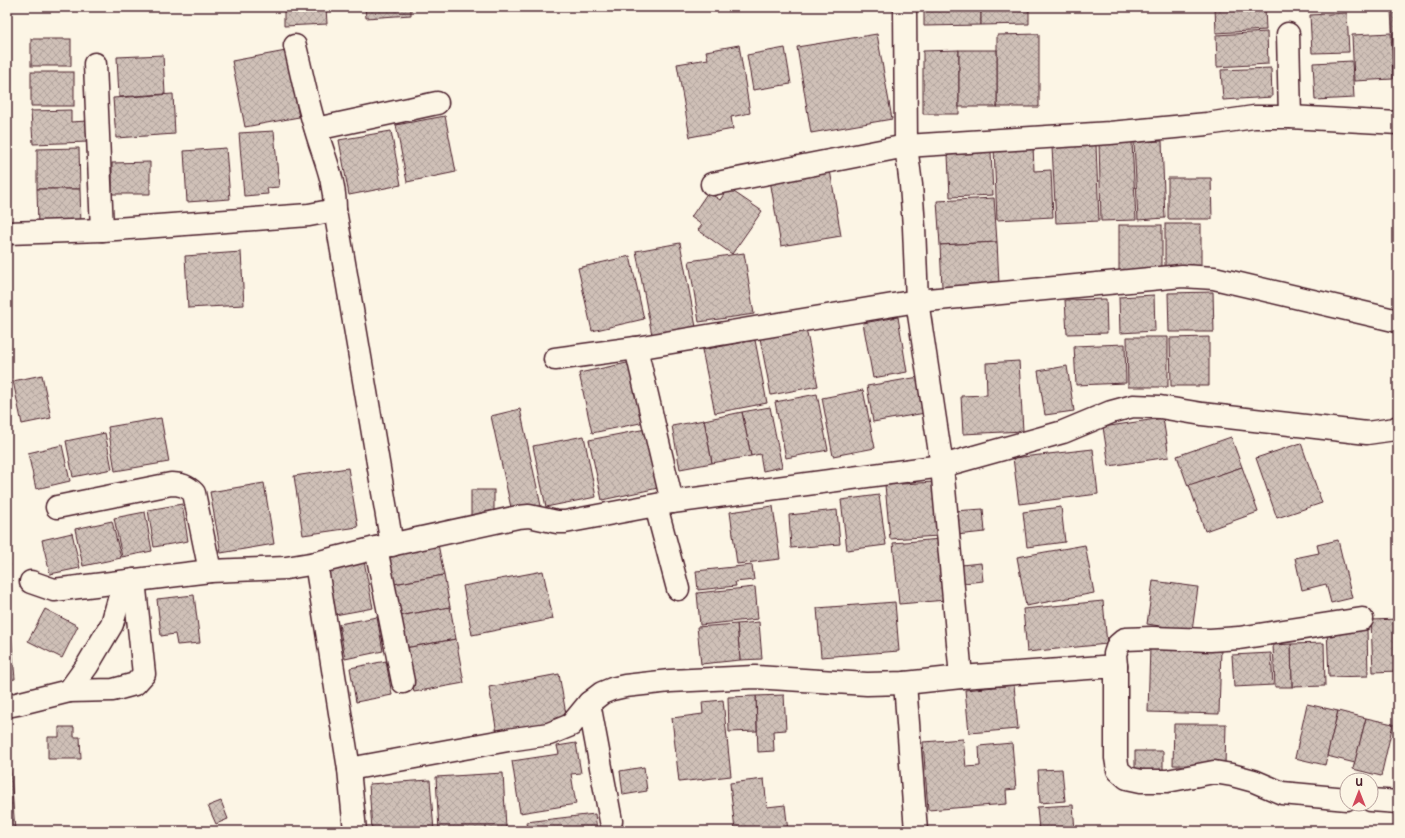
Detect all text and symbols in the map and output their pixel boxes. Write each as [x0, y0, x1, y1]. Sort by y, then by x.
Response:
north arrow [1339, 772, 1379, 812]
text: U [1355, 774, 1363, 789]

